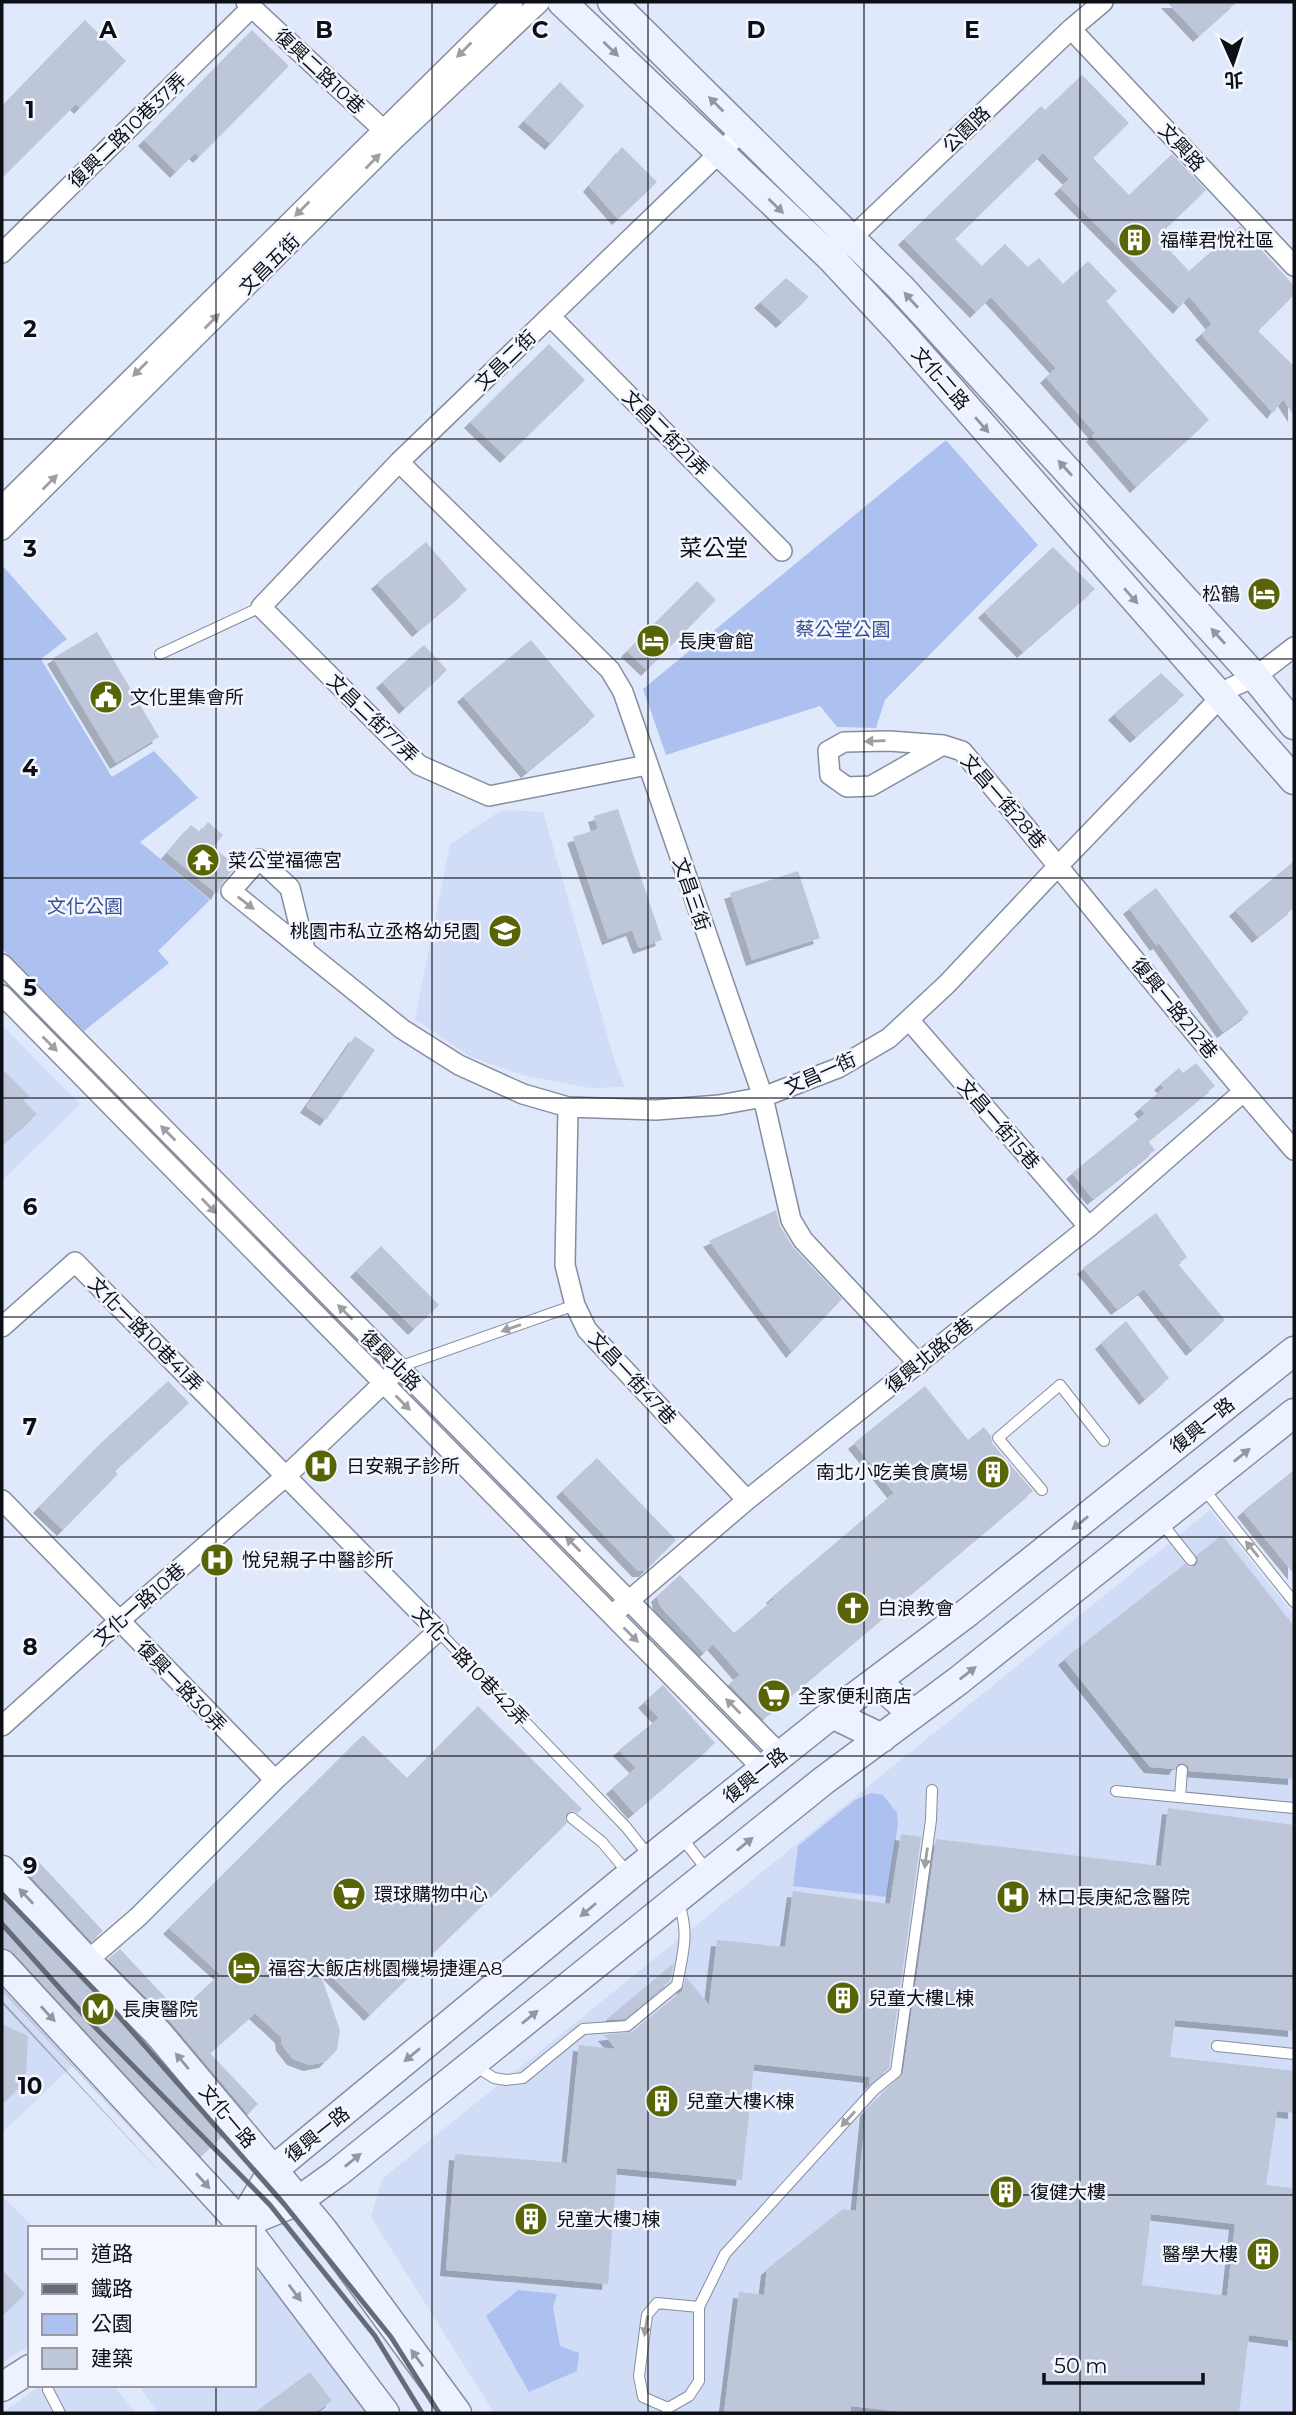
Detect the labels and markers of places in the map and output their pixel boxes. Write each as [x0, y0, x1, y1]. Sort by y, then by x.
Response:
building icon: 福樺君悅社區 [1116, 221, 1154, 259]
place label: 福樺君悅社區 [1160, 229, 1274, 252]
hotel icon: 松鶴 [1245, 575, 1283, 613]
place label: 松鶴 [1202, 583, 1240, 606]
hotel icon: 長庚會館 [634, 622, 672, 660]
place label: 長庚會館 [678, 630, 754, 653]
public building icon: 文化里集會所 [87, 678, 125, 716]
place label: 文化里集會所 [130, 686, 244, 709]
temple icon: 菜公堂福德宮 [184, 841, 222, 879]
place label: 菜公堂福德宮 [228, 849, 342, 872]
school or university icon: 桃園市私立丞格幼兒園 [486, 912, 524, 950]
place label: 桃園市私立丞格幼兒園 [290, 920, 480, 943]
hospital icon: 日安親子診所 [302, 1447, 340, 1485]
building icon: 南北小吃美食廣場 [974, 1453, 1012, 1491]
place label: 日安親子診所 [346, 1455, 460, 1478]
place label: 南北小吃美食廣場 [816, 1461, 968, 1484]
hospital icon: 悅兒親子中醫診所 [198, 1541, 236, 1579]
place label: 悅兒親子中醫診所 [242, 1549, 394, 1572]
church icon: 白浪教會 [834, 1589, 872, 1627]
place label: 白浪教會 [878, 1597, 954, 1620]
supermarket icon: 全家便利商店 [755, 1677, 793, 1715]
place label: 全家便利商店 [798, 1685, 912, 1708]
supermarket icon: 環球購物中心 [330, 1875, 368, 1913]
hospital icon: 林口長庚紀念醫院 [994, 1878, 1032, 1916]
place label: 環球購物中心 [374, 1883, 488, 1906]
place label: 林口長庚紀念醫院 [1038, 1886, 1190, 1909]
hotel icon: 福容大飯店桃園機場捷運A8 [225, 1949, 263, 1987]
place label: 福容大飯店桃園機場捷運A8 [268, 1957, 503, 1980]
building icon: 兒童大樓L棟 [824, 1979, 862, 2017]
place label: 兒童大樓L棟 [868, 1987, 974, 2010]
metro station icon: 長庚醫院 [79, 1990, 117, 2028]
place label: 長庚醫院 [122, 1998, 198, 2021]
building icon: 兒童大樓K棟 [643, 2082, 681, 2120]
place label: 兒童大樓K棟 [686, 2090, 795, 2113]
building icon: 復健大樓 [987, 2173, 1025, 2211]
place label: 復健大樓 [1030, 2181, 1106, 2204]
building icon: 兒童大樓J棟 [512, 2200, 550, 2238]
place label: 兒童大樓J棟 [556, 2208, 661, 2231]
building icon: 醫學大樓 [1244, 2235, 1282, 2273]
place label: 醫學大樓 [1162, 2243, 1238, 2266]

